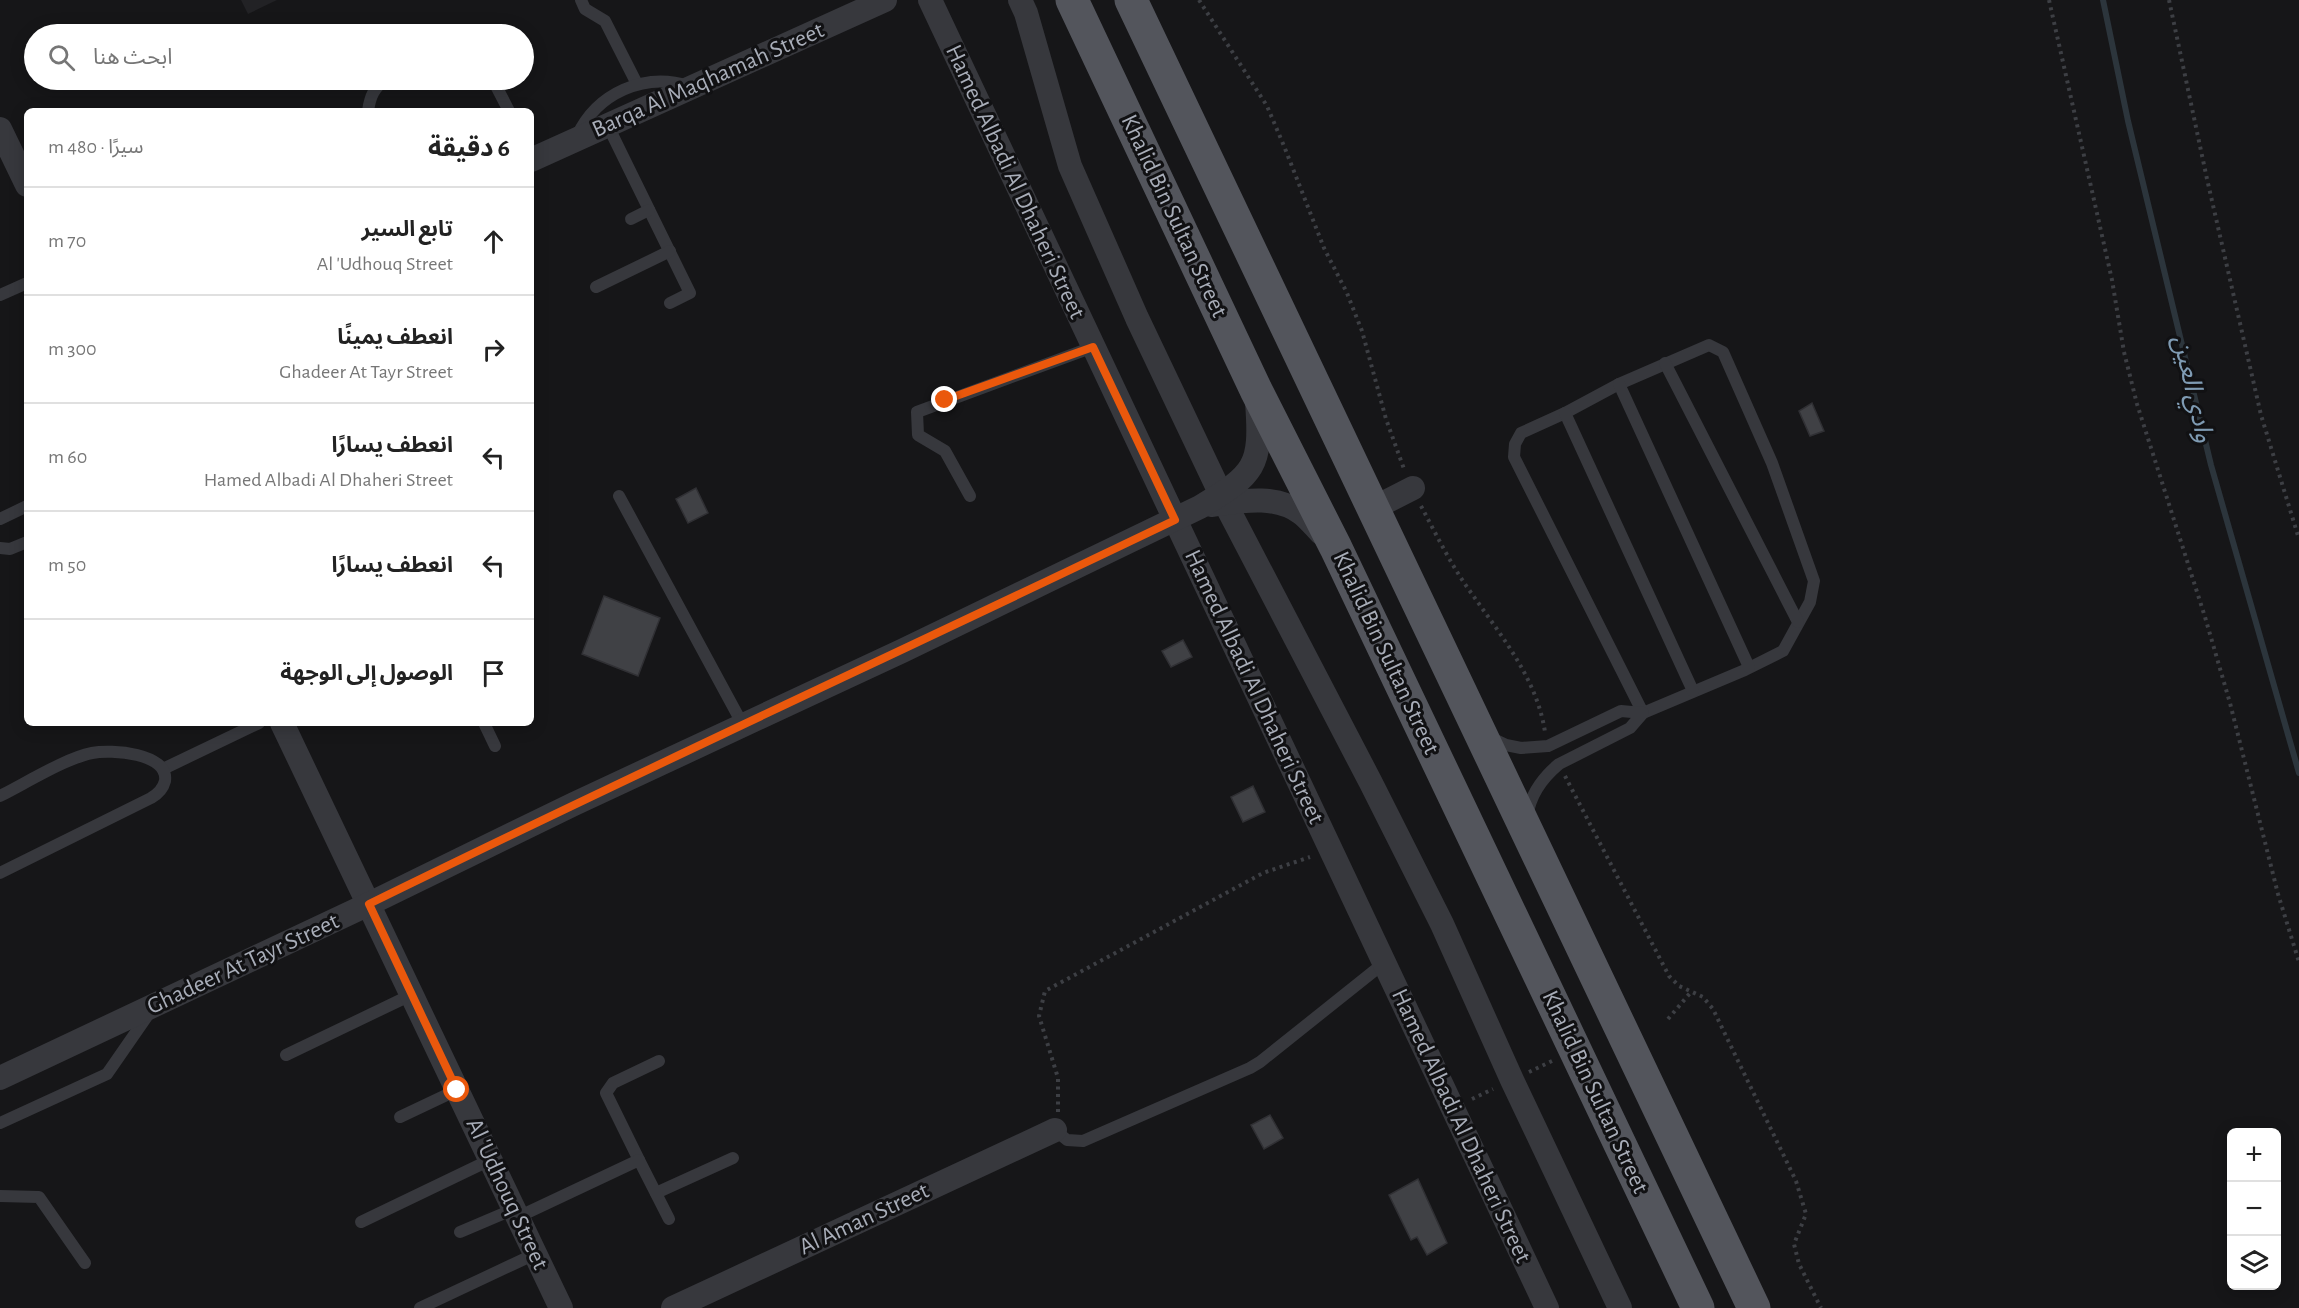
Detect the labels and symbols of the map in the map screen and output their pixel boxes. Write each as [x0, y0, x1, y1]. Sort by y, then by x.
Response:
street label: Barqa Al Maqhamah Street [588, 18, 828, 142]
street label: Hamed Albadi Al Dhaheri Street [941, 41, 1089, 323]
street label: Khalid Bin Sultan Street [1116, 111, 1232, 321]
water label: وادي العين [2162, 333, 2218, 447]
route end [931, 386, 957, 412]
street label: Hamed Albadi Al Dhaheri Street [1180, 546, 1328, 828]
street label: Khalid Bin Sultan Street [1328, 548, 1444, 758]
street label: Ghadeer At Tayr Street [143, 909, 343, 1019]
street label: Hamed Albadi Al Dhaheri Street [1387, 985, 1535, 1267]
street label: Khalid Bin Sultan Street [1537, 987, 1653, 1197]
route start [443, 1076, 469, 1102]
street label: Al 'Udhouq Street [462, 1115, 553, 1274]
street label: Al Aman Street [795, 1178, 933, 1260]

